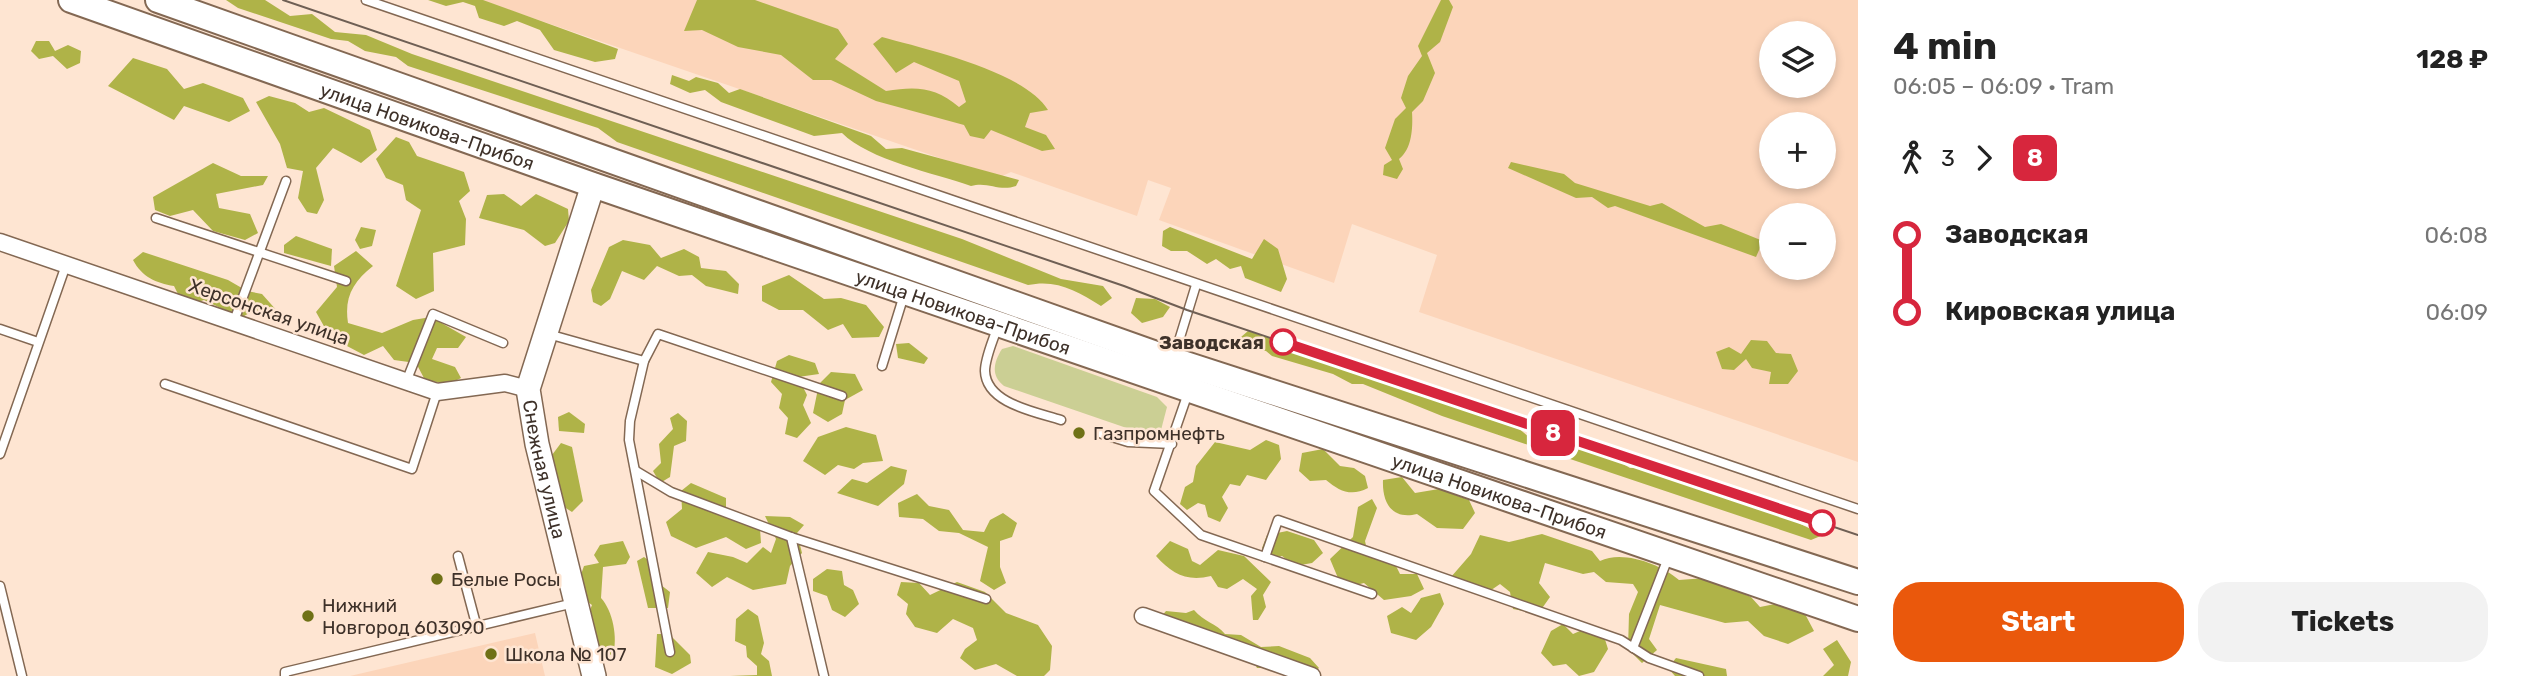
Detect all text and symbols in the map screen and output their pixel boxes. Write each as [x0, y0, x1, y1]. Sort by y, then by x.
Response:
map controls [1759, 21, 1836, 280]
button: layers [1759, 21, 1836, 98]
text: 4 min [1893, 23, 1997, 69]
text: 128 ₽ [2416, 44, 2488, 75]
text: 06:05 – 06:09 · Tram [1893, 72, 2114, 100]
street label: улица Новикова-Прибоя [317, 78, 538, 175]
button: + [1759, 112, 1836, 189]
icon: walk [1893, 139, 1931, 177]
icon: forward [1965, 139, 2003, 177]
text: 3 [1941, 144, 1955, 172]
text: 8 [2027, 144, 2043, 172]
button: − [1759, 203, 1836, 280]
text: Заводская [1945, 219, 2089, 250]
text: 06:08 [2424, 221, 2488, 249]
street label: улица Новикова-Прибоя [853, 264, 1074, 359]
street label: Херсонская улица [186, 274, 352, 350]
text: Кировская улица [1945, 296, 2175, 327]
text: 06:09 [2425, 298, 2488, 326]
marker: Заводская [1270, 329, 1296, 355]
place label: Заводская [1159, 331, 1264, 354]
street label: Снежная улица [518, 398, 571, 541]
line badge: 8 [1530, 410, 1576, 456]
text: 8 [1545, 419, 1561, 447]
place label: Газпромнефть [1093, 422, 1225, 445]
marker: Газпромнефть [1071, 425, 1087, 441]
street label: улица Новикова-Прибоя [1389, 448, 1610, 543]
unlabelled marker [1809, 510, 1835, 536]
place label: Белые Росы [451, 568, 561, 591]
marker: Белые Росы [429, 571, 445, 587]
button: Start [1893, 582, 2184, 662]
button: Tickets [2198, 582, 2488, 662]
place label: Нижний Новгород 603090 [322, 594, 485, 639]
marker: Нижний Новгород 603090 [300, 608, 316, 624]
place label: Школа № 107 [505, 643, 627, 666]
marker: Школа № 107 [483, 646, 499, 662]

